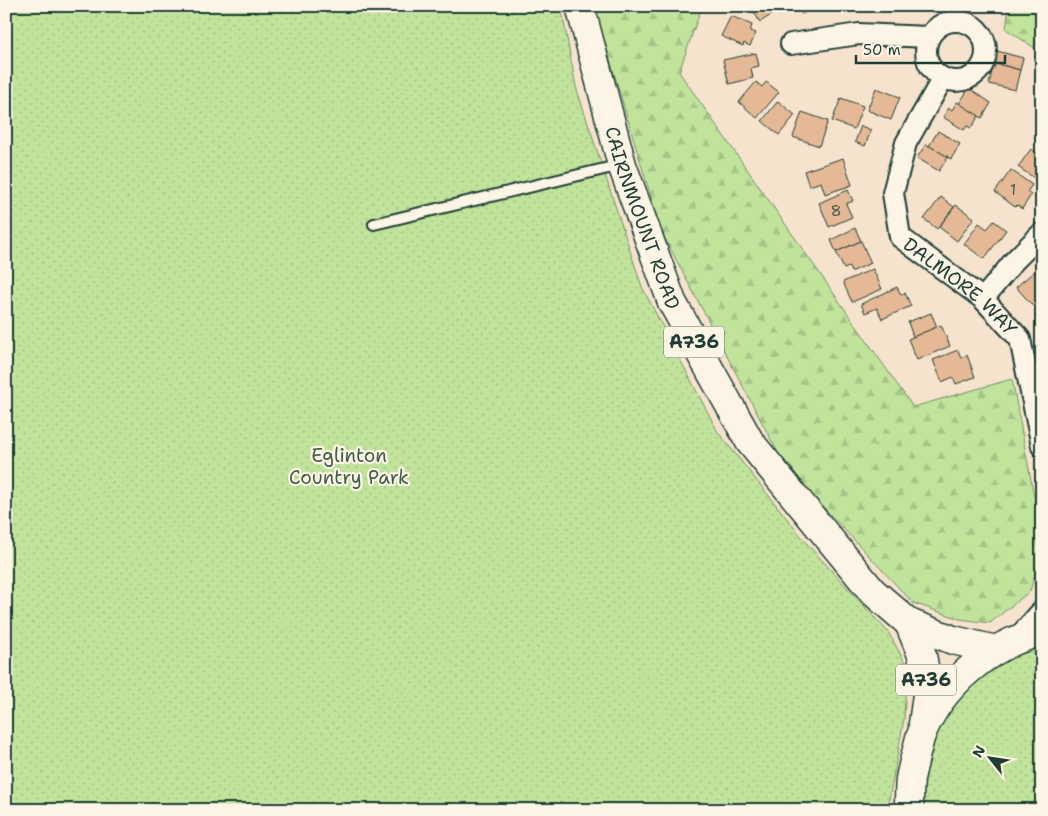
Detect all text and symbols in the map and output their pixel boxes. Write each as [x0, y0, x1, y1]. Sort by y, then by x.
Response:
scale bar [856, 32, 1004, 64]
text: 50 m [863, 40, 901, 60]
street label: CAIRNMOUNT ROAD [599, 124, 686, 314]
house number: 1 [1010, 179, 1016, 200]
house number: 8 [830, 200, 842, 221]
street label: DALMORE WAY [898, 232, 1023, 341]
road number: A736 [664, 327, 724, 358]
park label: Eglinton Country Park [289, 443, 409, 490]
road number: A736 [896, 664, 956, 696]
north arrow [966, 734, 1016, 784]
text: N [968, 742, 989, 761]

